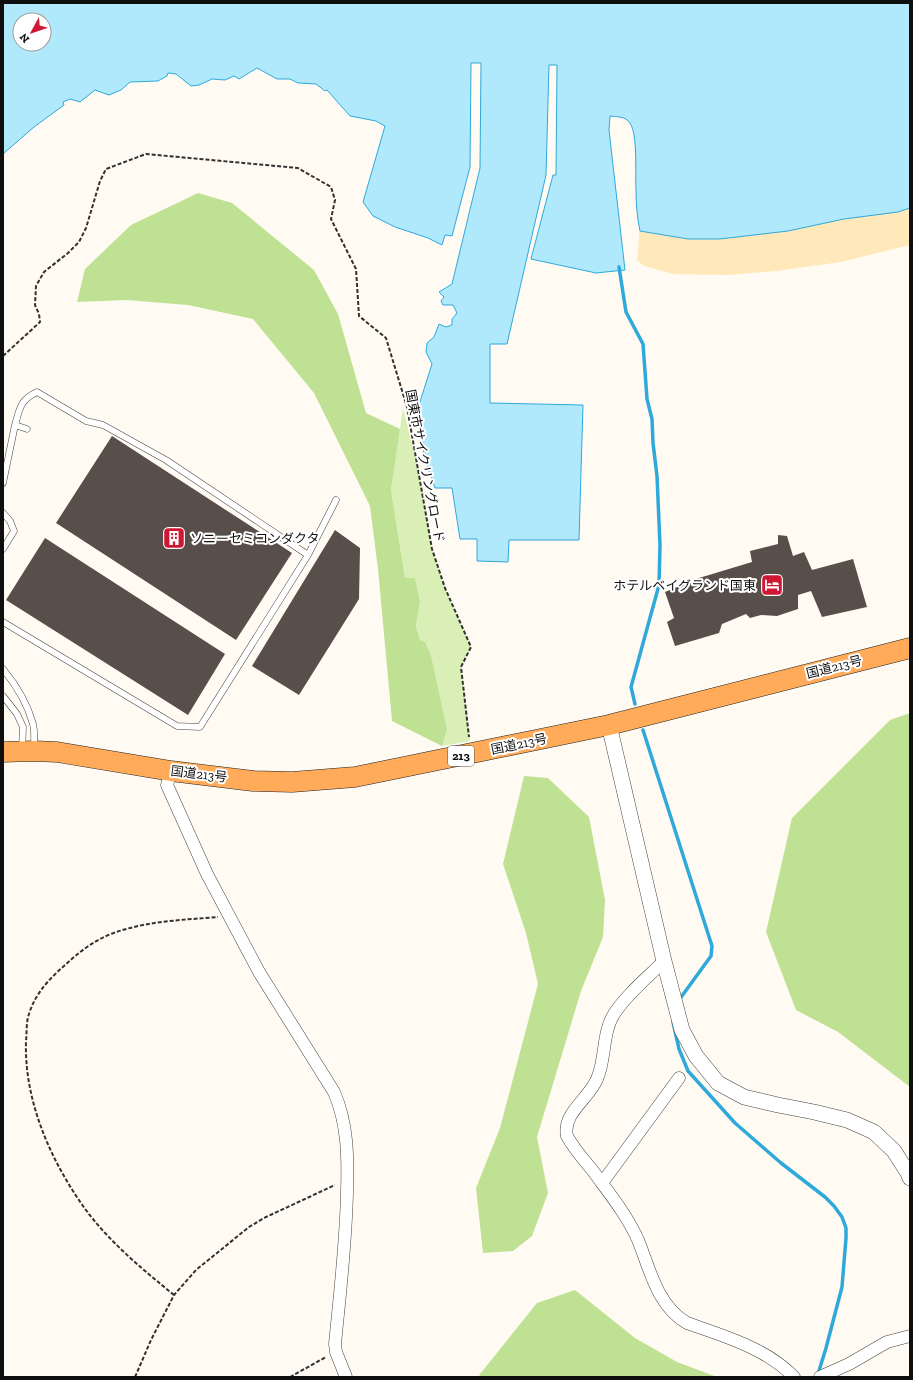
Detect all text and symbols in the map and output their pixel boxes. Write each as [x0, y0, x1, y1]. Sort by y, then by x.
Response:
north arrow [12, 12, 52, 52]
text: N [17, 30, 32, 45]
street label: 国東市サイクリングロード [403, 388, 447, 544]
building icon: ソニーセミコンダクタ [161, 525, 187, 551]
place label: ソニーセミコンダクタ [190, 531, 319, 546]
hotel icon: ホテルベイグランド国東 [759, 572, 785, 598]
place label: ホテルベイグランド国東 [613, 578, 756, 593]
street label: 国道213号 [805, 653, 863, 681]
street label: 国道213号 [490, 731, 548, 757]
road number: 213 [448, 746, 474, 766]
street label: 国道213号 [170, 763, 228, 785]

